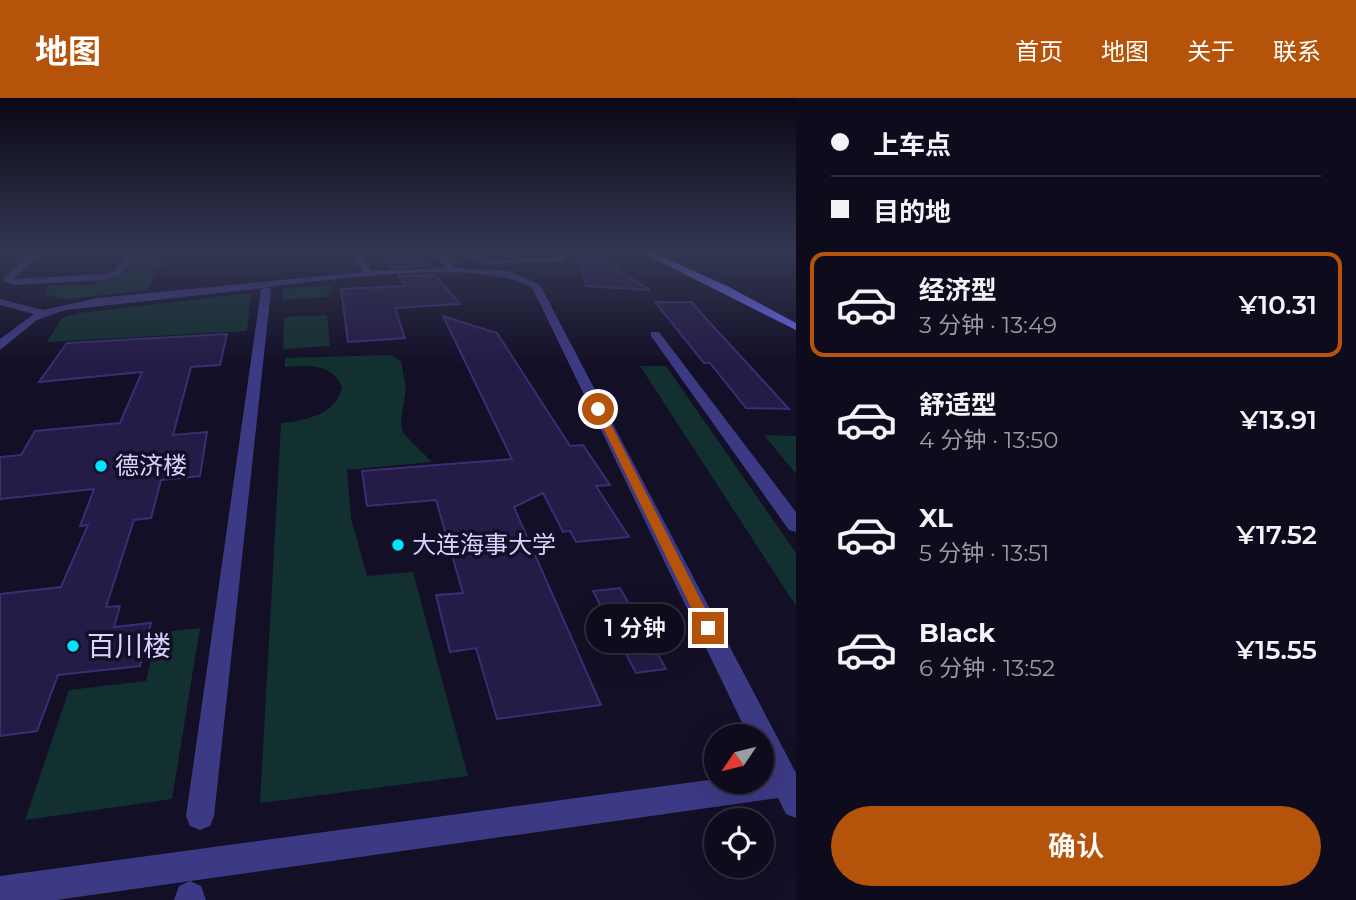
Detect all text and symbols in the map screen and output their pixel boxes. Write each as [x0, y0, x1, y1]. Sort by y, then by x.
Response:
text: 地图 [35, 31, 101, 71]
text: 首页 [1015, 37, 1063, 66]
text: 地图 [1101, 37, 1149, 66]
text: 关于 [1187, 37, 1235, 66]
text: 联系 [1273, 37, 1321, 66]
text: 上车点 [873, 129, 951, 161]
text: 目的地 [873, 196, 951, 228]
icon: car [835, 273, 898, 336]
text: 经济型 [919, 274, 997, 306]
text: ¥10.31 [1239, 289, 1317, 321]
text: 3 分钟 · 13:49 [919, 311, 1057, 339]
icon: car [835, 388, 898, 451]
text: 舒适型 [919, 389, 997, 421]
route start [582, 393, 614, 425]
text: ¥13.91 [1240, 404, 1317, 436]
text: 4 分钟 · 13:50 [919, 426, 1058, 454]
place label: 德济楼 [115, 451, 187, 480]
marker: 德济楼 [93, 458, 109, 474]
text: XL [919, 502, 953, 534]
icon: car [835, 503, 898, 566]
text: ¥17.52 [1237, 519, 1317, 551]
place label: 大连海事大学 [412, 530, 556, 559]
marker: 大连海事大学 [390, 537, 406, 553]
text: 5 分钟 · 13:51 [919, 539, 1049, 567]
callout: 1 分钟 [586, 603, 684, 652]
route end [692, 612, 724, 644]
text: 1 分钟 [604, 614, 666, 642]
text: Black [919, 617, 995, 649]
icon: car [835, 618, 898, 681]
place label: 百川楼 [87, 629, 171, 663]
text: ¥15.55 [1236, 634, 1317, 666]
marker: 百川楼 [65, 638, 81, 654]
text: 6 分钟 · 13:52 [919, 654, 1055, 682]
north arrow [704, 724, 774, 794]
map controls [704, 724, 774, 878]
button: 确认 [831, 806, 1321, 886]
button: locate [704, 808, 774, 878]

